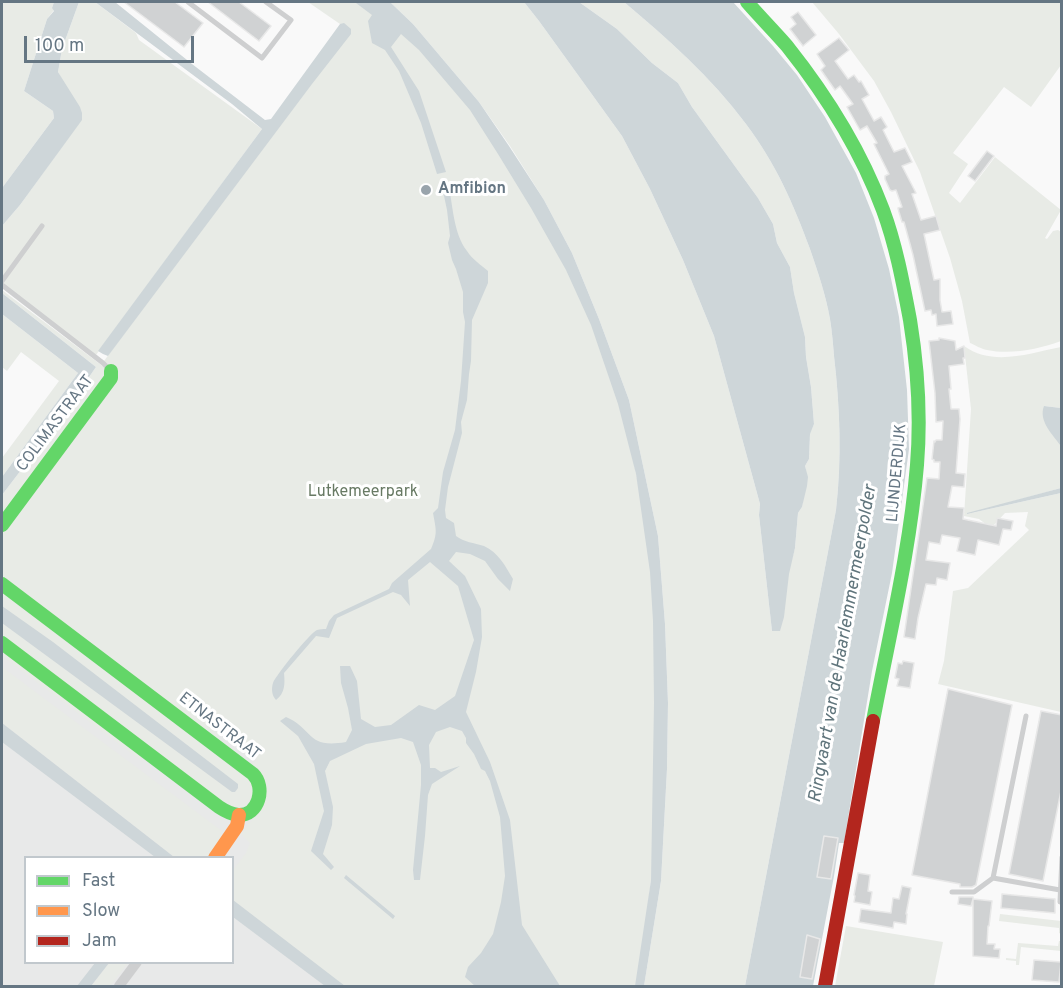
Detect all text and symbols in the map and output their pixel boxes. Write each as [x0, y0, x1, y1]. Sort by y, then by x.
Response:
scale bar [27, 24, 196, 62]
text: 100 m [35, 35, 84, 58]
place label: Amfibion [438, 180, 506, 200]
marker: Amfibion [419, 183, 433, 197]
street label: COLIMASTRAAT [13, 372, 99, 476]
street label: LIJNDERDIJK [884, 423, 912, 523]
park label: Lutkemeerpark [308, 483, 418, 503]
water label: Ringvaart van de Haarlemmermeerpolder [805, 483, 883, 805]
street label: ETNASTRAAT [174, 689, 264, 765]
legend [24, 856, 234, 964]
text: Fast [82, 870, 115, 893]
text: Slow [82, 900, 120, 923]
text: Jam [82, 930, 117, 953]

